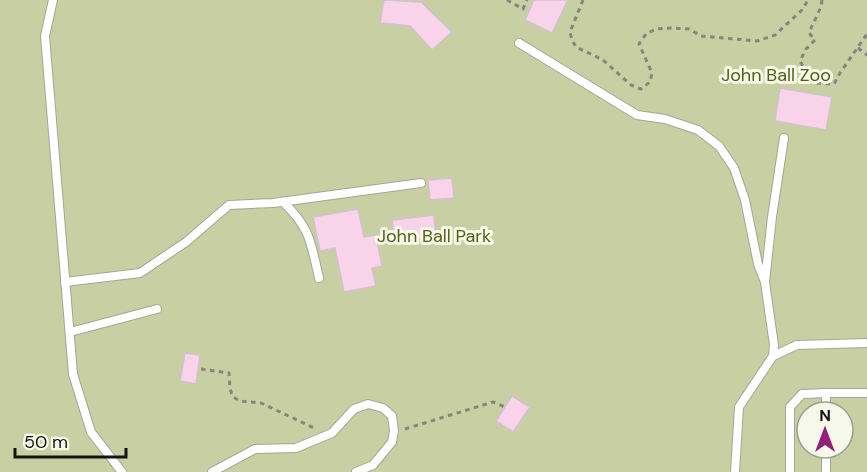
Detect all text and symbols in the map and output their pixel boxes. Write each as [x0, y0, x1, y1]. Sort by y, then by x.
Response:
park label: John Ball Zoo [721, 63, 831, 87]
park label: John Ball Park [377, 224, 491, 248]
north arrow [795, 400, 855, 460]
text: N [819, 405, 831, 426]
scale bar [15, 421, 126, 459]
text: 50 m [24, 430, 68, 454]

